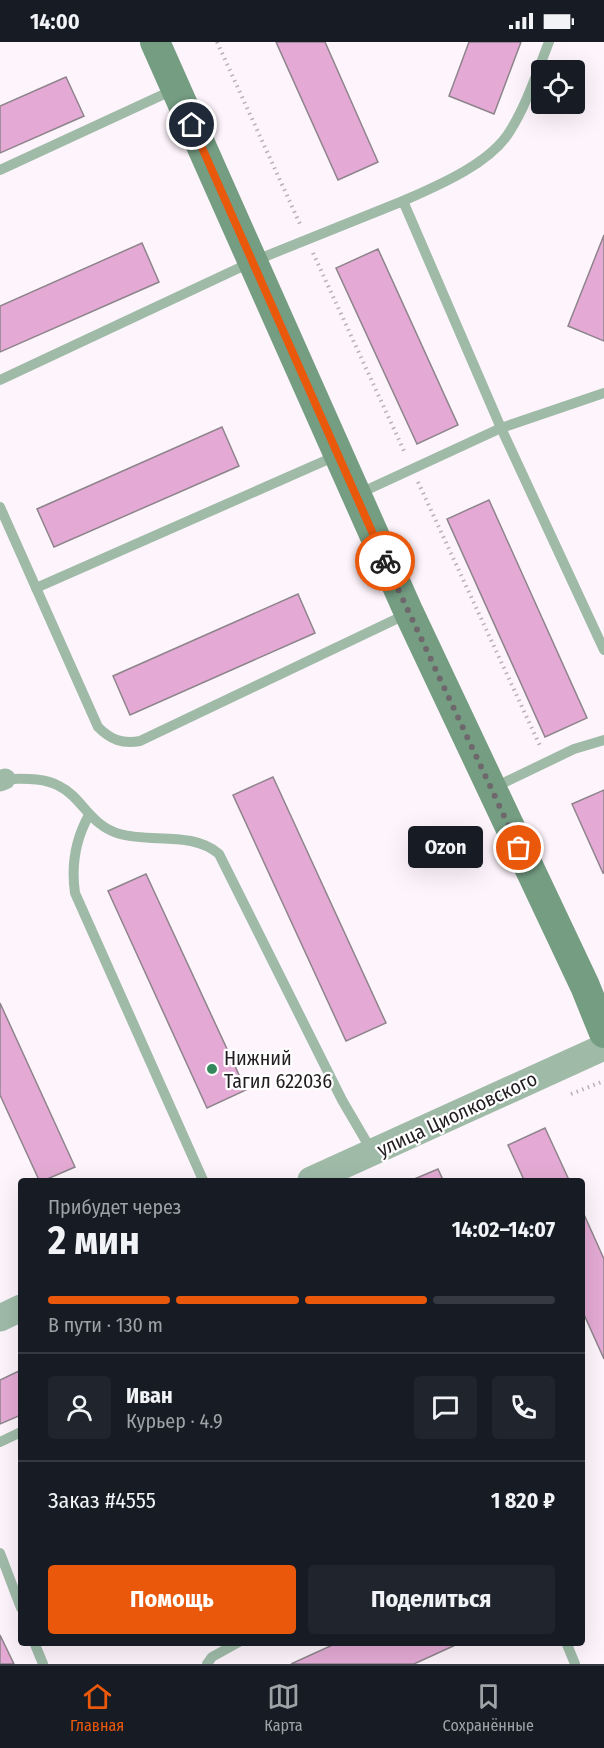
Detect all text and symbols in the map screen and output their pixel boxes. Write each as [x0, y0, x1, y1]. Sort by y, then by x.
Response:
text: 14:00 [30, 8, 80, 35]
map controls [531, 60, 585, 114]
button: locate [531, 60, 585, 114]
pin [166, 99, 217, 150]
icon: home [175, 108, 208, 141]
courier [355, 531, 415, 591]
icon: bike [369, 545, 402, 578]
pin [493, 822, 544, 873]
callout: Ozon [408, 827, 483, 869]
icon: bag [502, 831, 535, 864]
text: Ozon [425, 835, 466, 859]
place label: Нижний Тагил 622036 [224, 1046, 332, 1093]
marker: Нижний Тагил 622036 [205, 1062, 219, 1076]
street label: улица Циолковского [373, 1066, 541, 1162]
text: Прибудет через [48, 1195, 181, 1219]
text: 14:02–14:07 [452, 1216, 555, 1243]
text: 2 мин [48, 1218, 140, 1264]
text: В пути · 130 m [48, 1313, 163, 1337]
button: person [48, 1376, 111, 1439]
button: chat [414, 1376, 477, 1439]
button: phone [492, 1376, 555, 1439]
text: Иван [126, 1382, 173, 1409]
text: Курьер · 4.9 [126, 1409, 223, 1433]
text: Заказ #4555 [48, 1487, 156, 1514]
text: 1 820 ₽ [491, 1487, 555, 1514]
button: Помощь [48, 1565, 296, 1634]
button: Поделиться [308, 1565, 555, 1634]
tab: Главная [70, 1680, 124, 1735]
tab: Карта [264, 1680, 303, 1735]
tab: Сохранённые [443, 1680, 534, 1735]

